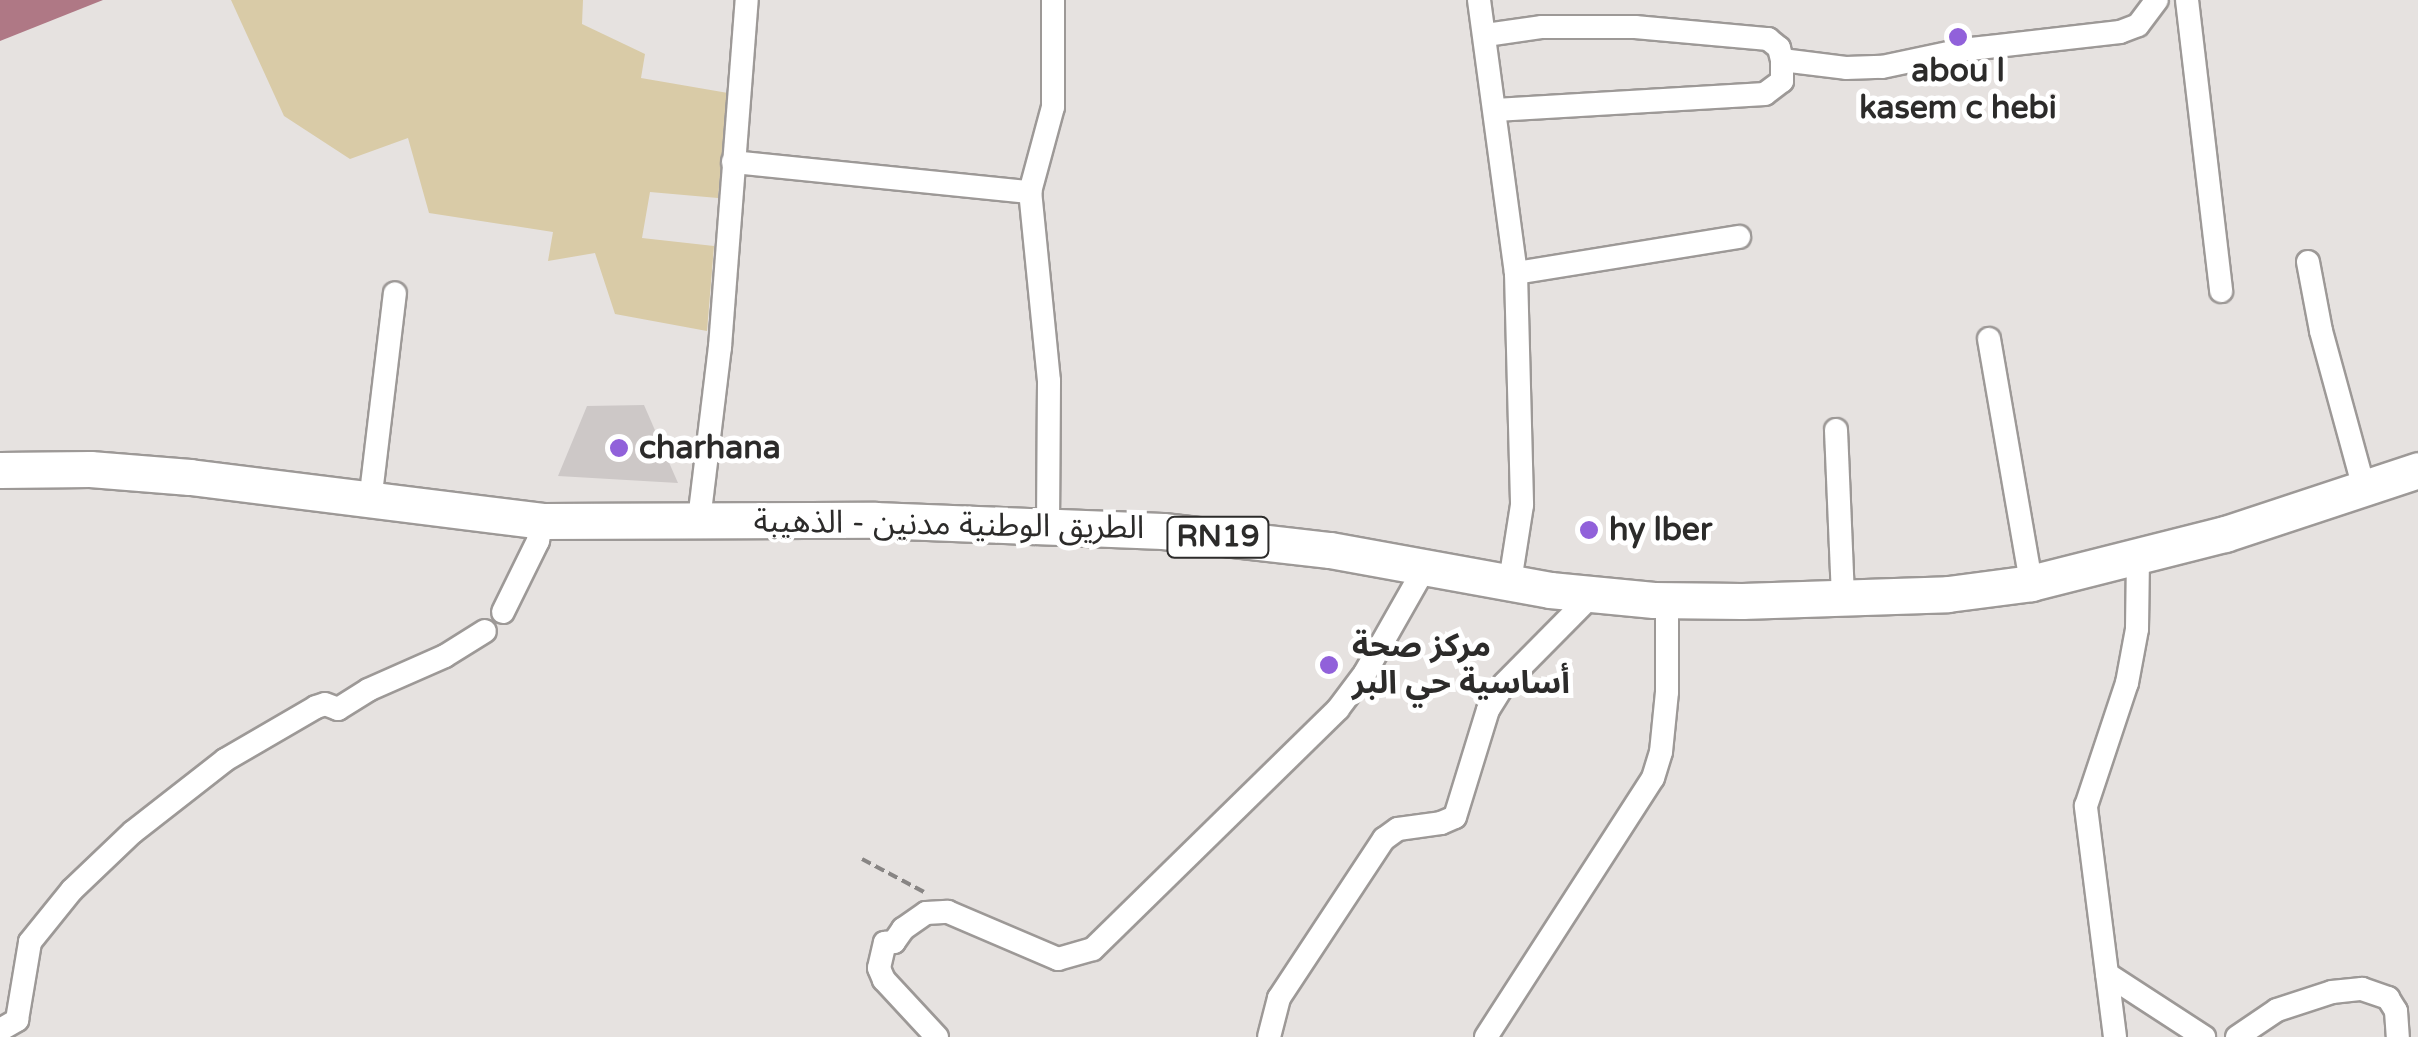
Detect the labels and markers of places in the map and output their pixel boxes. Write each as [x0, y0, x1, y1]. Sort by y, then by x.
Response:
marker: abou l kasem c hebi [1947, 26, 1969, 48]
place label: abou l kasem c hebi [1859, 53, 2057, 128]
place label: charhana [639, 429, 781, 467]
marker: charhana [608, 437, 630, 459]
place label: hy lber [1609, 511, 1712, 549]
marker: hy lber [1578, 519, 1600, 541]
place label: مركز صحة أساسية حي البر [1352, 628, 1570, 703]
marker: مركز صحة أساسية حي البر [1316, 652, 1342, 678]

